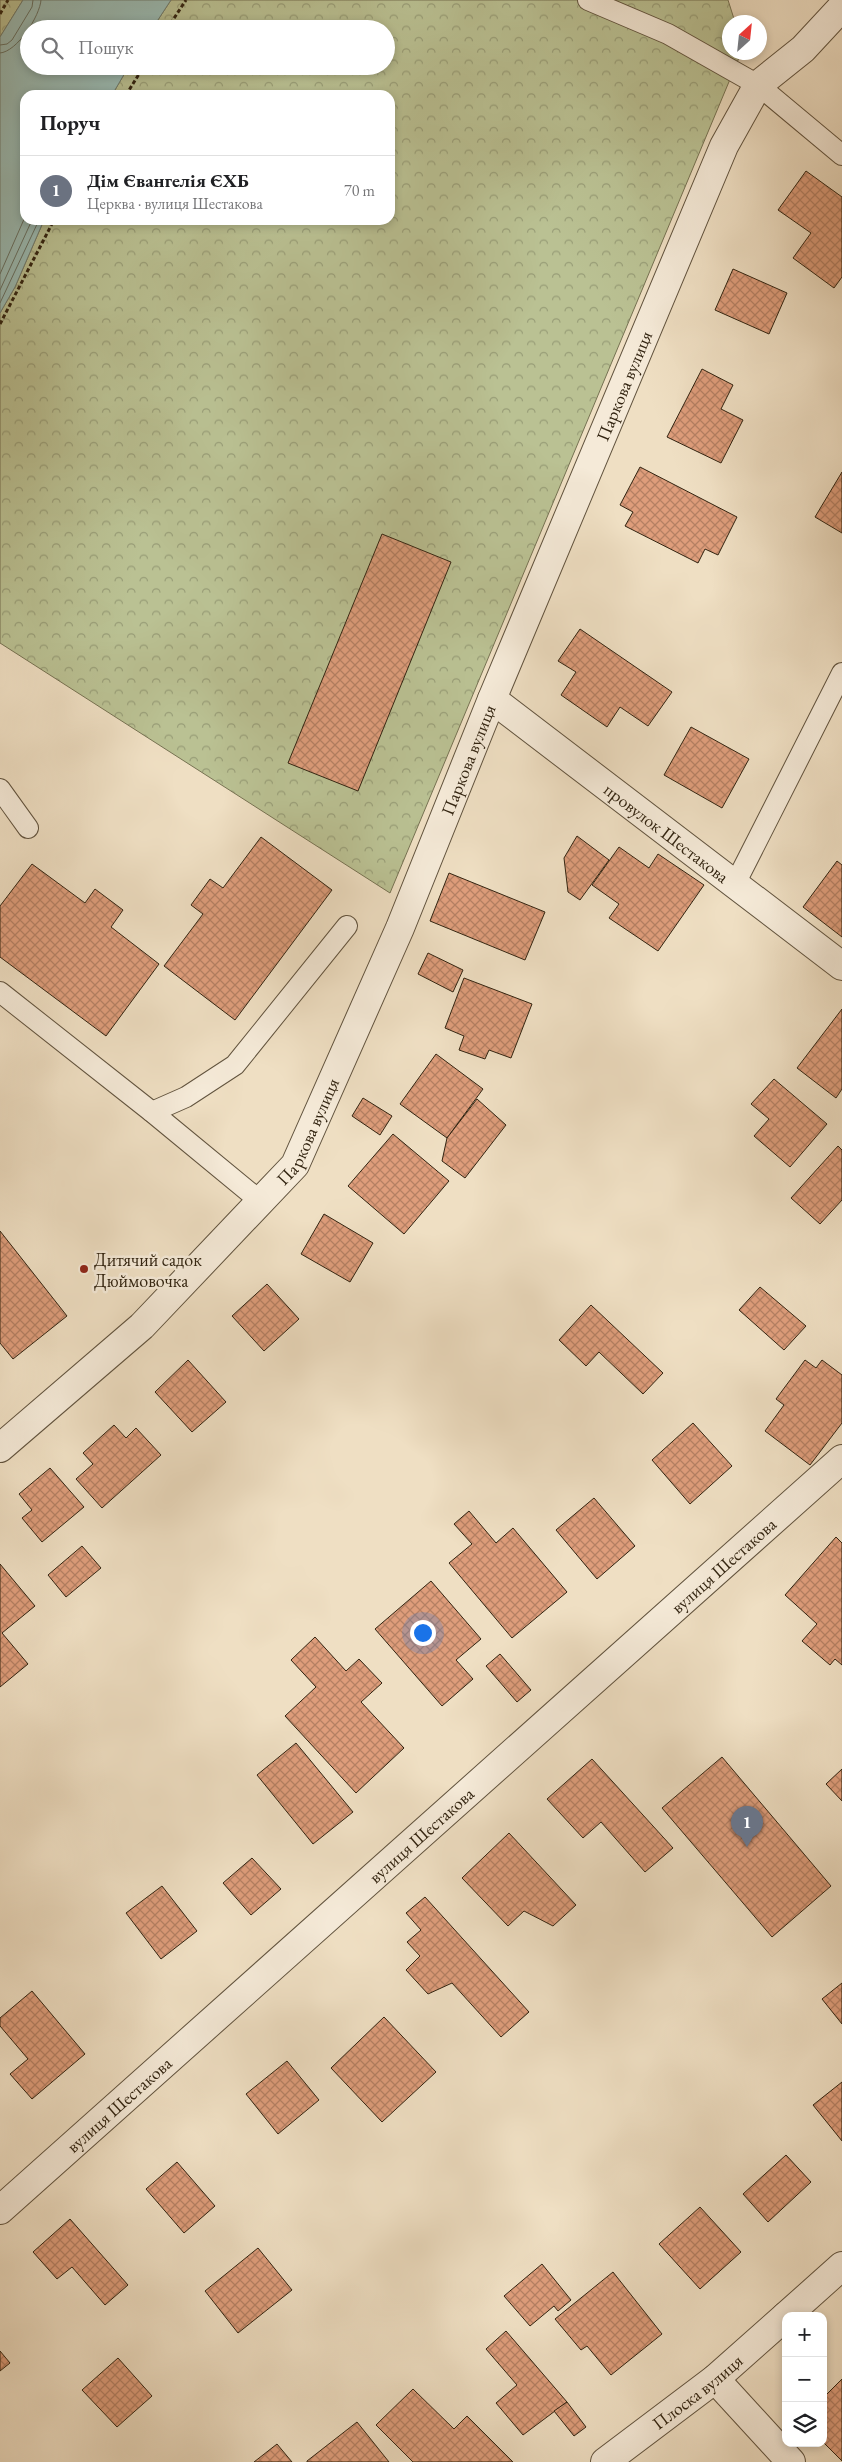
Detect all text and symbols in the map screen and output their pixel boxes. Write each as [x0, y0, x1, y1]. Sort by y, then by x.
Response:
north arrow [722, 15, 767, 60]
search box [20, 20, 395, 75]
icon: search [38, 34, 66, 62]
text: Пошук [78, 35, 134, 60]
text: Поруч [40, 109, 100, 136]
text: Дім Євангелія ЄХБ [87, 168, 249, 193]
text: 1 [52, 180, 60, 201]
text: 70 m [344, 180, 375, 201]
text: Церква · вулиця Шестакова [87, 193, 263, 214]
street label: Паркова вулиця [590, 327, 657, 444]
street label: Паркова вулиця [435, 701, 500, 818]
street label: провулок Шестакова [600, 777, 735, 888]
street label: Паркова вулиця [271, 1074, 344, 1190]
place label: Дитячий садок Дюймовочка [94, 1248, 202, 1292]
marker: Дитячий садок Дюймовочка [78, 1263, 90, 1275]
street label: вулиця Шестакова [666, 1512, 781, 1618]
your location [410, 1620, 436, 1646]
street label: вулиця Шестакова [364, 1781, 479, 1888]
pin: 1 [731, 1806, 763, 1847]
street label: вулиця Шестакова [61, 2051, 177, 2157]
map controls [782, 2312, 827, 2447]
button: + [782, 2312, 827, 2357]
street label: Плоска вулиця [647, 2349, 747, 2434]
button: − [782, 2357, 827, 2402]
button: layers [782, 2402, 827, 2447]

